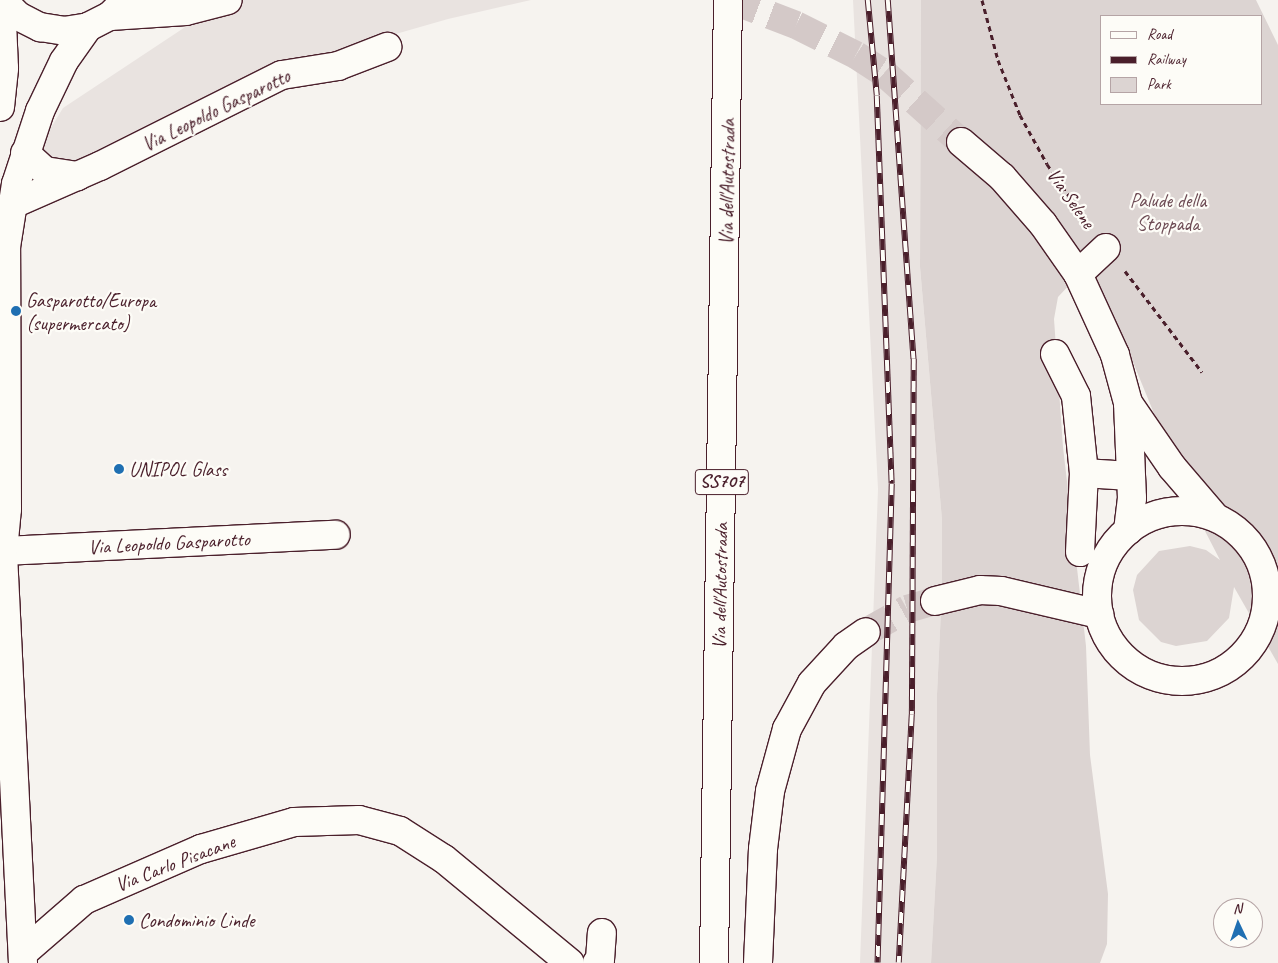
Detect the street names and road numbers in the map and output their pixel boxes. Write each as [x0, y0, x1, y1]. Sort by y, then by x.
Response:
street label: Via Leopoldo Gasparotto [138, 64, 294, 156]
street label: Via dell'Autostrada [714, 119, 740, 245]
street label: Via Selene [1042, 163, 1100, 233]
road number: SS707 [694, 466, 750, 498]
street label: Via dell'Autostrada [707, 523, 733, 649]
street label: Via Leopoldo Gasparotto [88, 527, 250, 559]
street label: Via Carlo Pisacane [112, 829, 238, 897]

